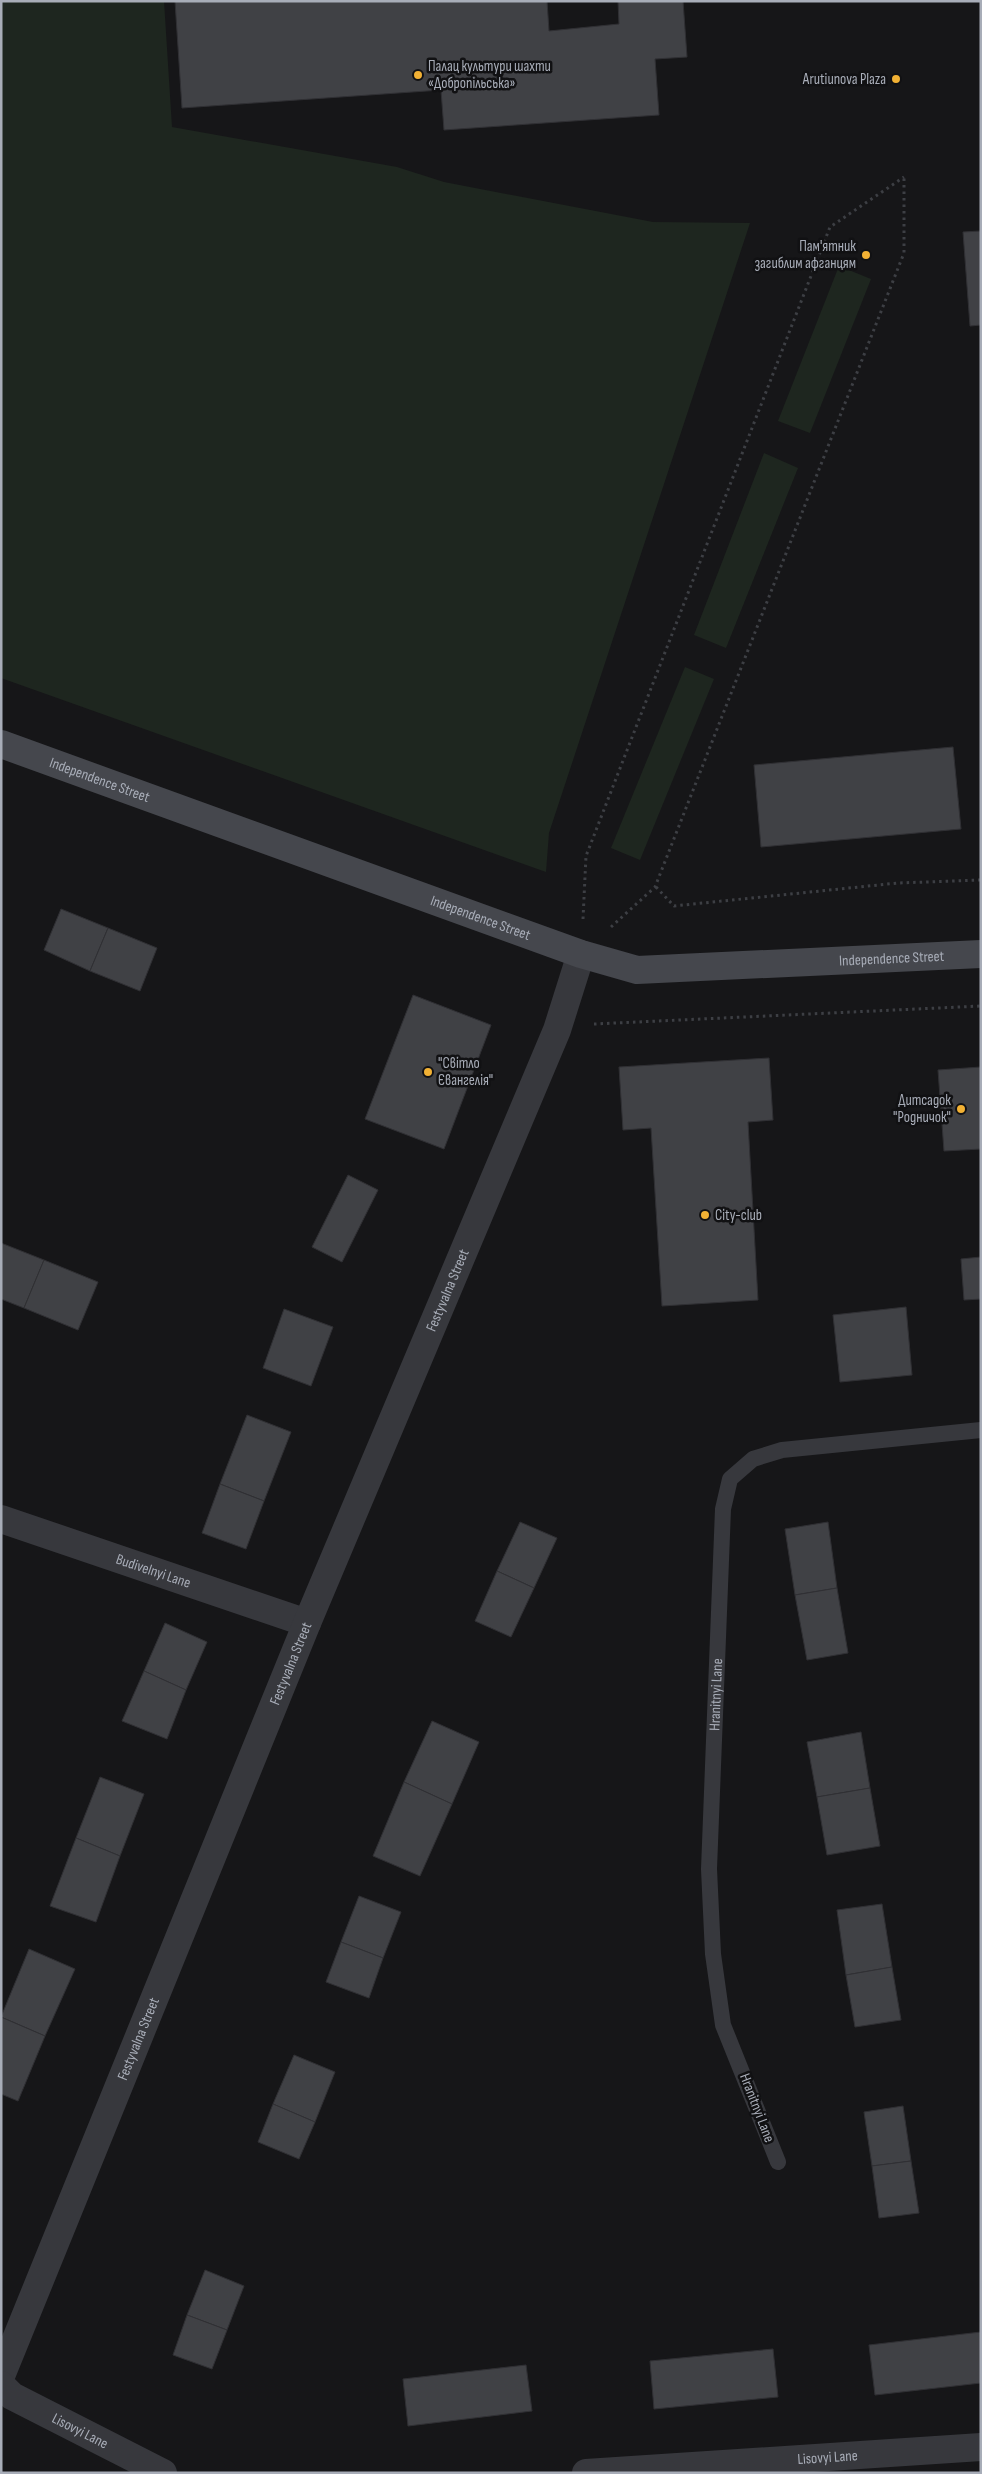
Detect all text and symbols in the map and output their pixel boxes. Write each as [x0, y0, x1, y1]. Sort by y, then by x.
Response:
place label: Палац культури шахти «Добропільська» [428, 57, 551, 93]
marker: Палац культури шахти «Добропільська» [412, 69, 424, 81]
place label: Arutiunova Plaza [802, 70, 886, 89]
marker: Arutiunova Plaza [890, 73, 902, 85]
place label: Пам'ятник загиблим афганцям [755, 237, 856, 273]
marker: Пам'ятник загиблим афганцям [860, 249, 872, 261]
street label: Independence Street [47, 753, 153, 807]
street label: Independence Street [428, 891, 534, 945]
street label: Independence Street [839, 946, 945, 970]
place label: "Світло Євангелія" [438, 1054, 493, 1090]
marker: "Світло Євангелія" [422, 1066, 434, 1078]
place label: Дитсадок "Родничок" [893, 1091, 951, 1127]
marker: Дитсадок "Родничок" [955, 1103, 967, 1115]
place label: City-club [715, 1206, 762, 1225]
marker: City-club [699, 1209, 711, 1221]
street label: Festyvalna Street [422, 1246, 473, 1334]
street label: Budivelnyi Lane [114, 1549, 193, 1592]
street label: Festyvalna Street [265, 1619, 316, 1708]
street label: Hranitnyi Lane [705, 1658, 727, 1731]
street label: Festyvalna Street [113, 1994, 164, 2083]
street label: Hranitnyi Lane [735, 2071, 779, 2145]
street label: Lisovyi Lane [49, 2409, 111, 2453]
street label: Lisovyi Lane [797, 2446, 858, 2469]

